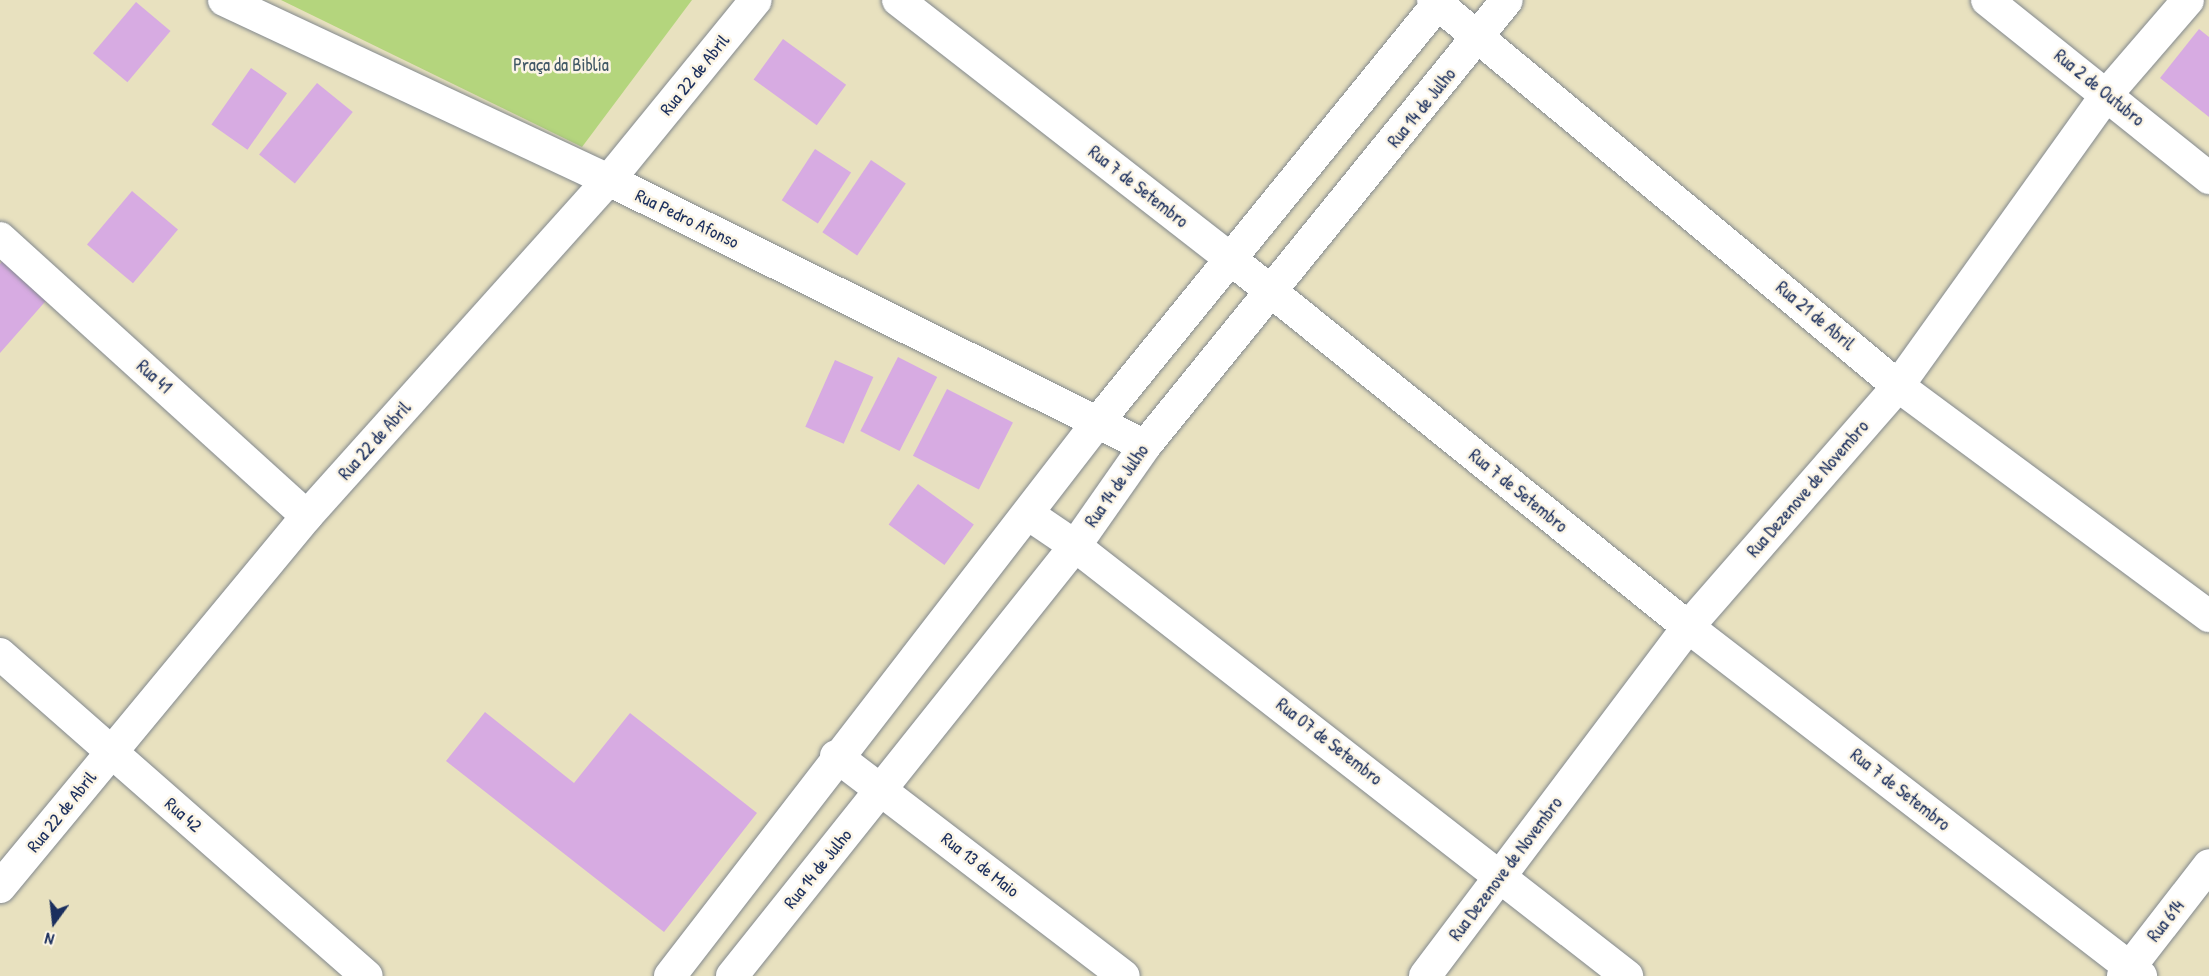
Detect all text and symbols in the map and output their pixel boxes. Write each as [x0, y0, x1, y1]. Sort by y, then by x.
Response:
street label: Rua 22 de Abril [656, 30, 734, 120]
street label: Rua 2 de Outubro [2050, 45, 2148, 131]
park label: Praça da Biblía [513, 54, 609, 76]
street label: Rua 14 de Julho [1383, 64, 1461, 152]
street label: Rua 7 de Setembro [1084, 141, 1192, 233]
street label: Rua Pedro Afonso [632, 185, 742, 253]
street label: Rua 21 de Abril [1771, 277, 1859, 355]
street label: Rua 41 [132, 356, 176, 398]
street label: Rua 22 de Abril [334, 397, 416, 485]
street label: Rua Dezenove de Novembro [1743, 416, 1873, 562]
street label: Rua 14 de Julho [1081, 441, 1153, 531]
street label: Rua 7 de Setembro [1464, 445, 1572, 537]
street label: Rua 07 de Setembro [1272, 694, 1386, 790]
street label: Rua 7 de Setembro [1846, 744, 1954, 836]
street label: Rua 22 de Abril [23, 767, 101, 857]
street label: Rua 42 [160, 793, 206, 837]
street label: Rua Dezenove de Novembro [1445, 793, 1567, 945]
street label: Rua 14 de Julho [779, 825, 857, 913]
street label: Rua 13 de Maio [937, 828, 1023, 902]
north arrow [24, 892, 84, 952]
street label: Rua 614 [2143, 896, 2189, 946]
text: N [42, 928, 56, 951]

